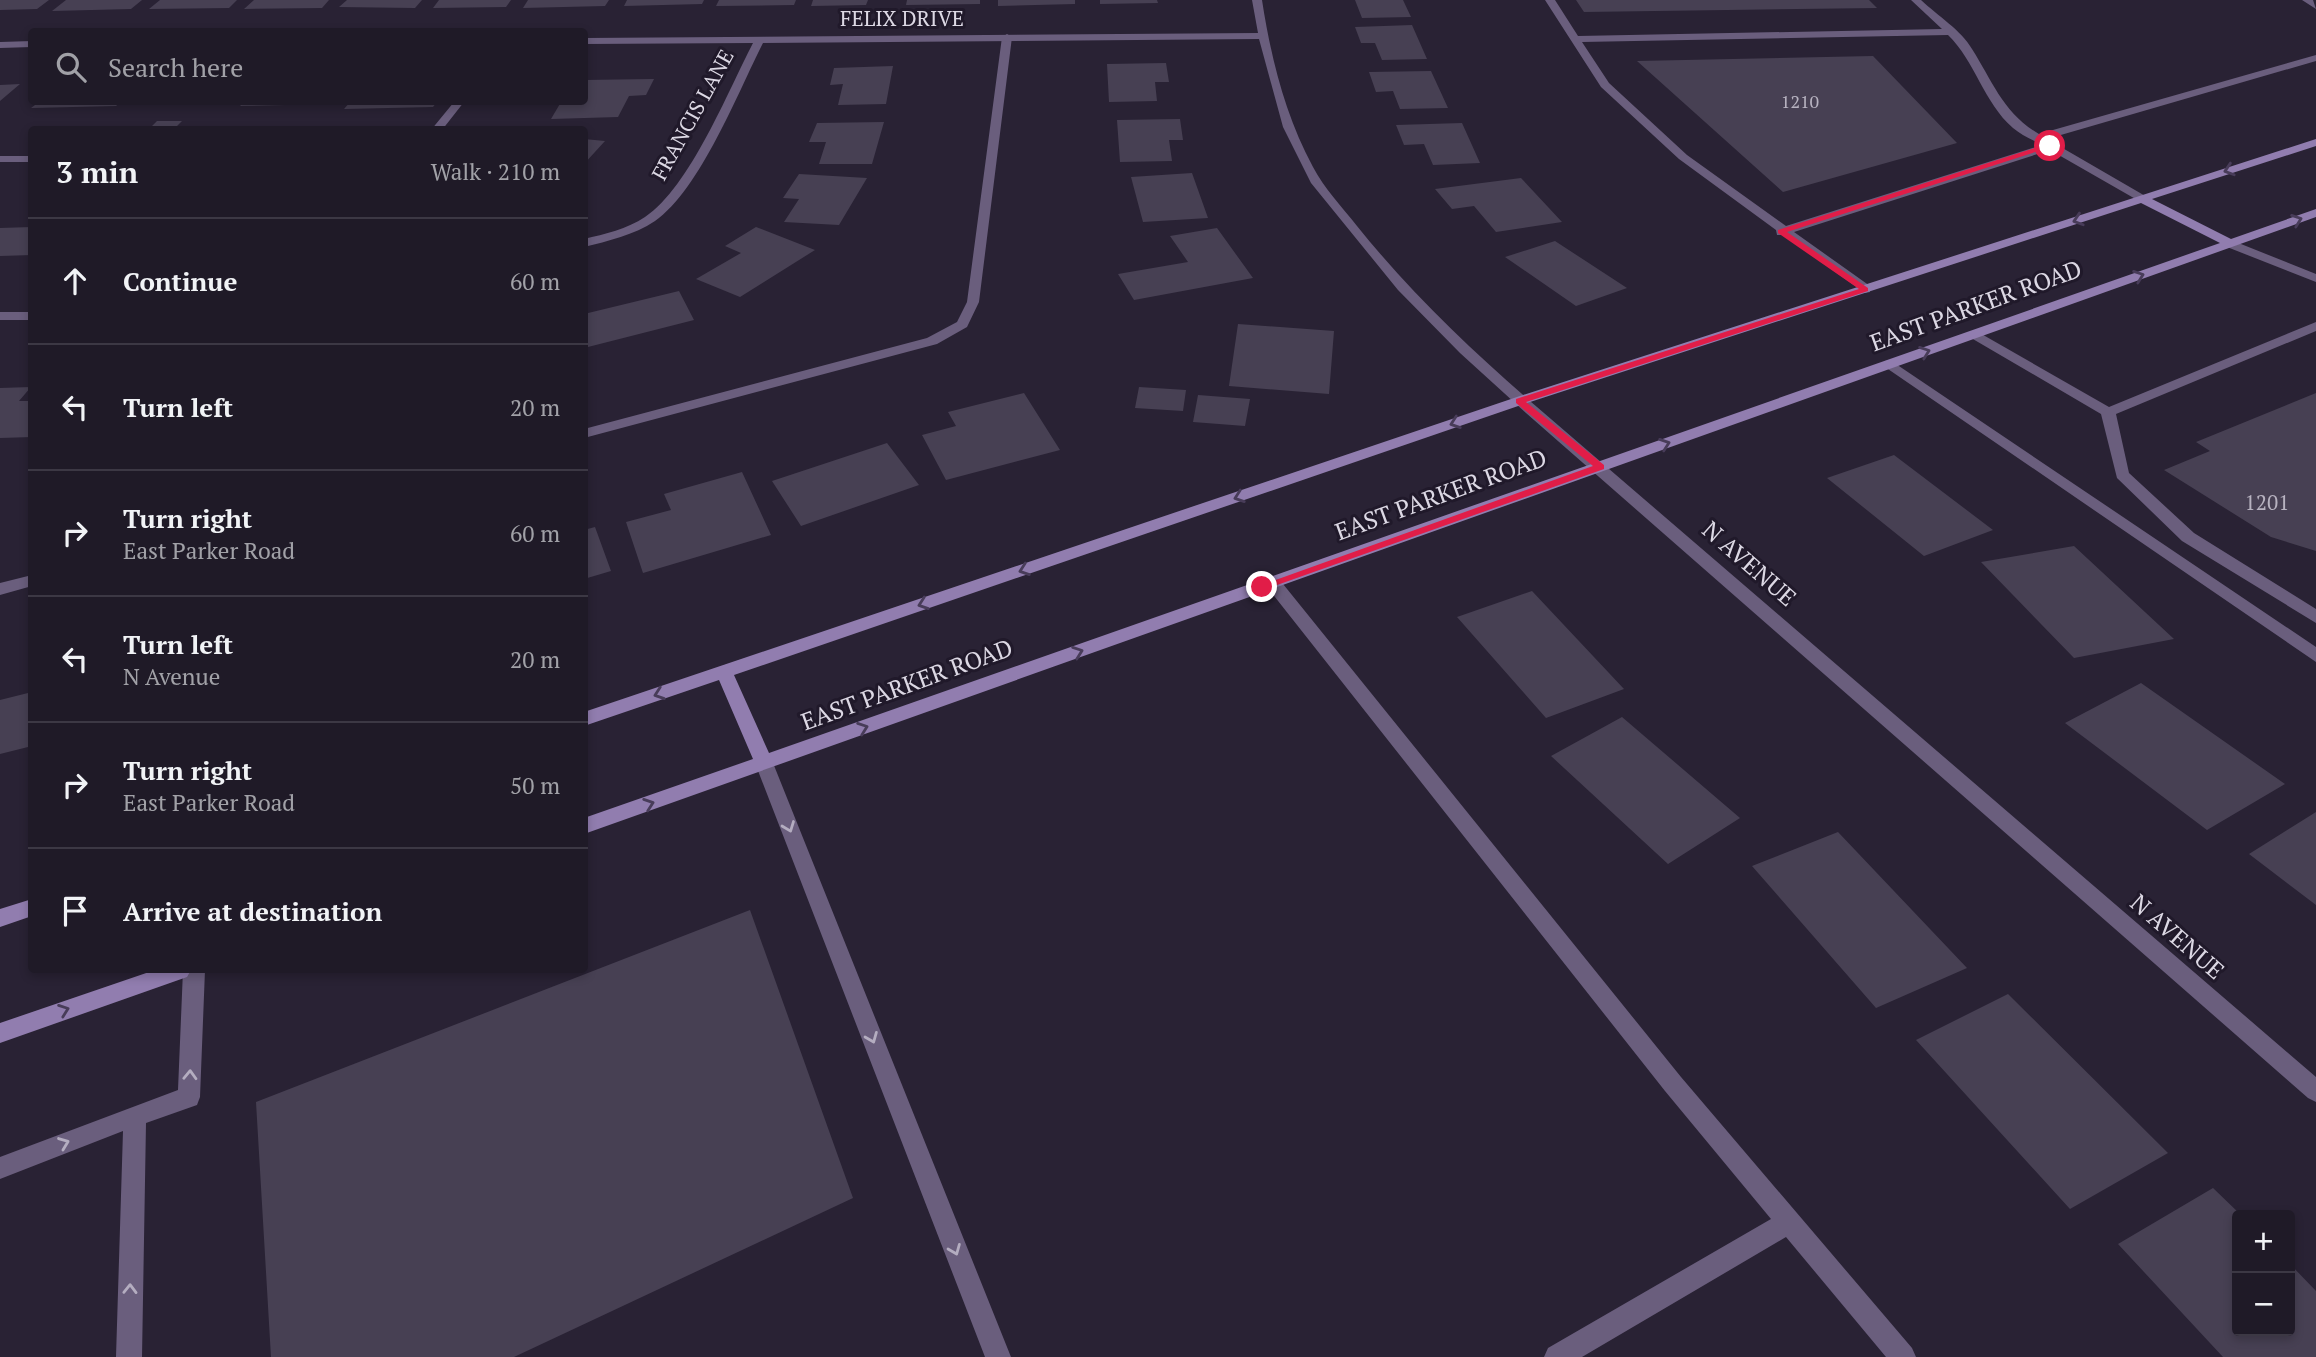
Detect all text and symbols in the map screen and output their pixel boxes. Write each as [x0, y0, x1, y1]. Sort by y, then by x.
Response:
street label: FELIX DRIVE [840, 4, 964, 32]
search box [28, 28, 588, 105]
street label: FRANCIS LANE [645, 44, 740, 185]
icon: search [52, 48, 90, 86]
text: Search here [108, 50, 243, 84]
house number: 1210 [1781, 89, 1819, 113]
route start [2034, 130, 2065, 161]
text: 3 min [56, 152, 138, 192]
text: Walk · 210 m [431, 156, 560, 187]
one-way arrow [2224, 162, 2236, 177]
one-way arrow [2072, 212, 2085, 226]
one-way arrow [2290, 214, 2302, 228]
street label: EAST PARKER ROAD [1865, 252, 2086, 358]
icon: ahead [56, 262, 94, 300]
text: Continue [123, 264, 237, 298]
text: 60 m [510, 266, 560, 297]
one-way arrow [2132, 270, 2144, 284]
one-way arrow [1919, 346, 1931, 360]
icon: left [56, 388, 94, 426]
text: Turn left [123, 390, 233, 424]
text: 20 m [510, 392, 560, 423]
one-way arrow [1449, 415, 1461, 429]
one-way arrow [1658, 438, 1670, 452]
street label: EAST PARKER ROAD [1330, 441, 1551, 547]
one-way arrow [1234, 488, 1246, 503]
house number: 1201 [2245, 488, 2289, 516]
text: Turn right [123, 501, 252, 535]
street label: N AVENUE [1696, 513, 1804, 613]
icon: right [56, 514, 94, 552]
text: 60 m [510, 518, 560, 549]
text: East Parker Road [123, 535, 295, 566]
one-way arrow [1018, 562, 1031, 576]
route end [1246, 571, 1277, 602]
one-way arrow [917, 596, 930, 610]
text: Turn left [123, 627, 233, 661]
street label: EAST PARKER ROAD [796, 631, 1017, 737]
icon: left [56, 640, 94, 678]
text: 20 m [510, 644, 560, 675]
one-way arrow [1071, 646, 1083, 660]
text: N Avenue [123, 661, 220, 692]
one-way arrow [654, 686, 666, 700]
one-way arrow [857, 722, 869, 736]
text: Turn right [123, 753, 252, 787]
icon: right [56, 766, 94, 804]
text: 50 m [510, 770, 560, 801]
text: East Parker Road [123, 787, 295, 818]
one-way arrow [642, 798, 654, 812]
one-way arrow [780, 820, 794, 832]
street label: N AVENUE [2124, 886, 2232, 986]
icon: arrive [56, 892, 94, 930]
text: Arrive at destination [123, 894, 382, 928]
one-way arrow [58, 1004, 70, 1018]
one-way arrow [863, 1032, 877, 1044]
one-way arrow [182, 1069, 197, 1080]
one-way arrow [57, 1138, 69, 1152]
map controls [2232, 1210, 2295, 1336]
button: + [2232, 1210, 2295, 1273]
one-way arrow [947, 1243, 961, 1255]
button: − [2232, 1273, 2295, 1336]
one-way arrow [123, 1283, 138, 1294]

